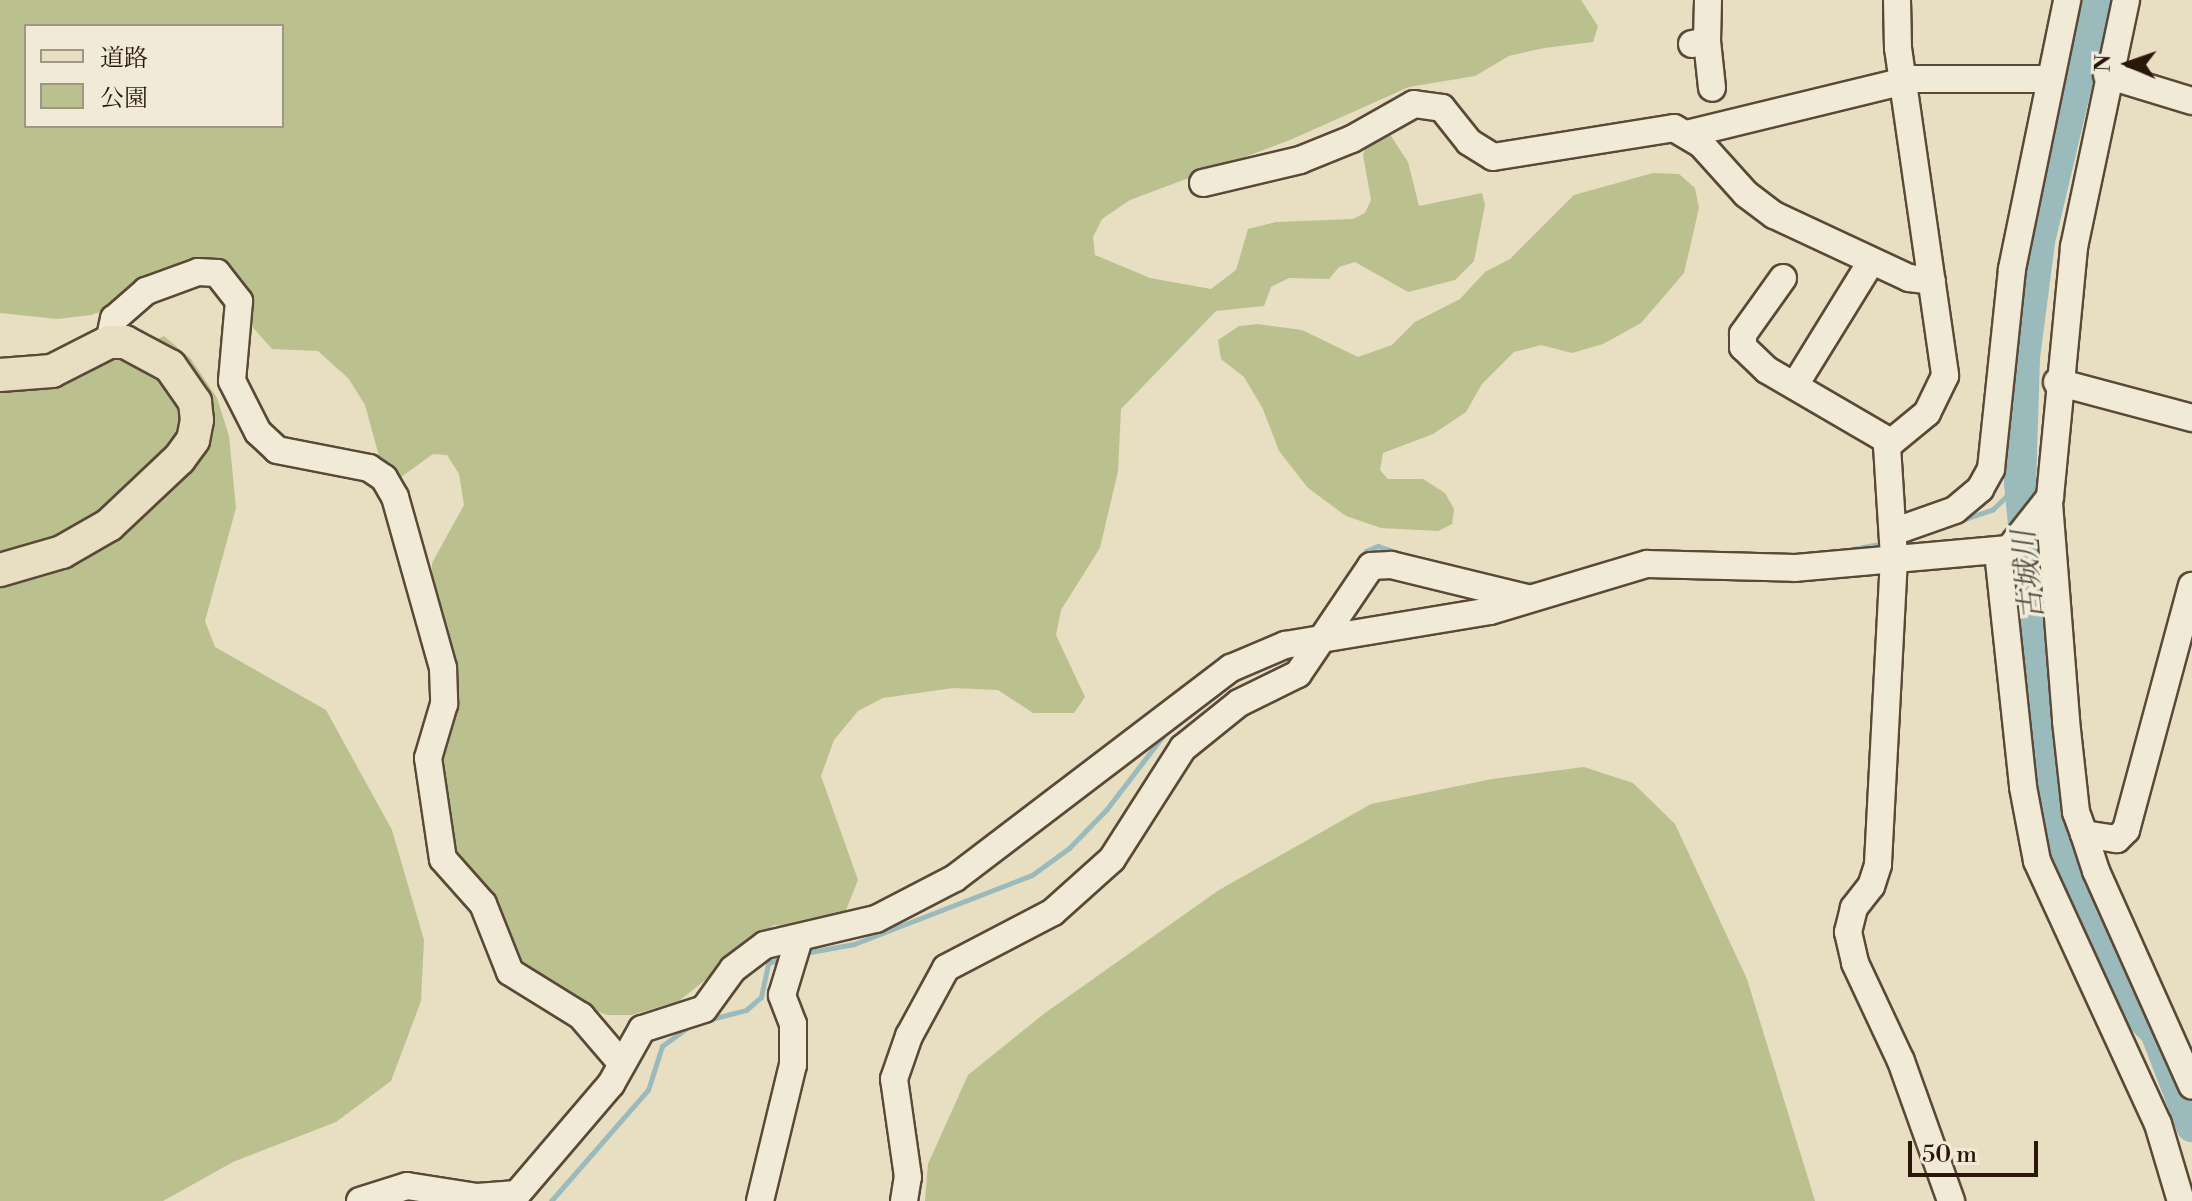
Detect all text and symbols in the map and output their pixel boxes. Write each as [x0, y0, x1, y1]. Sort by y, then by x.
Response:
legend [24, 24, 284, 128]
north arrow [2088, 24, 2168, 104]
text: 道路 [100, 44, 148, 74]
text: N [2090, 54, 2117, 72]
text: 公園 [100, 84, 148, 114]
water label: 古城川 [2006, 528, 2052, 622]
scale bar [1912, 1125, 2042, 1175]
text: 50 m [1922, 1140, 1977, 1170]

